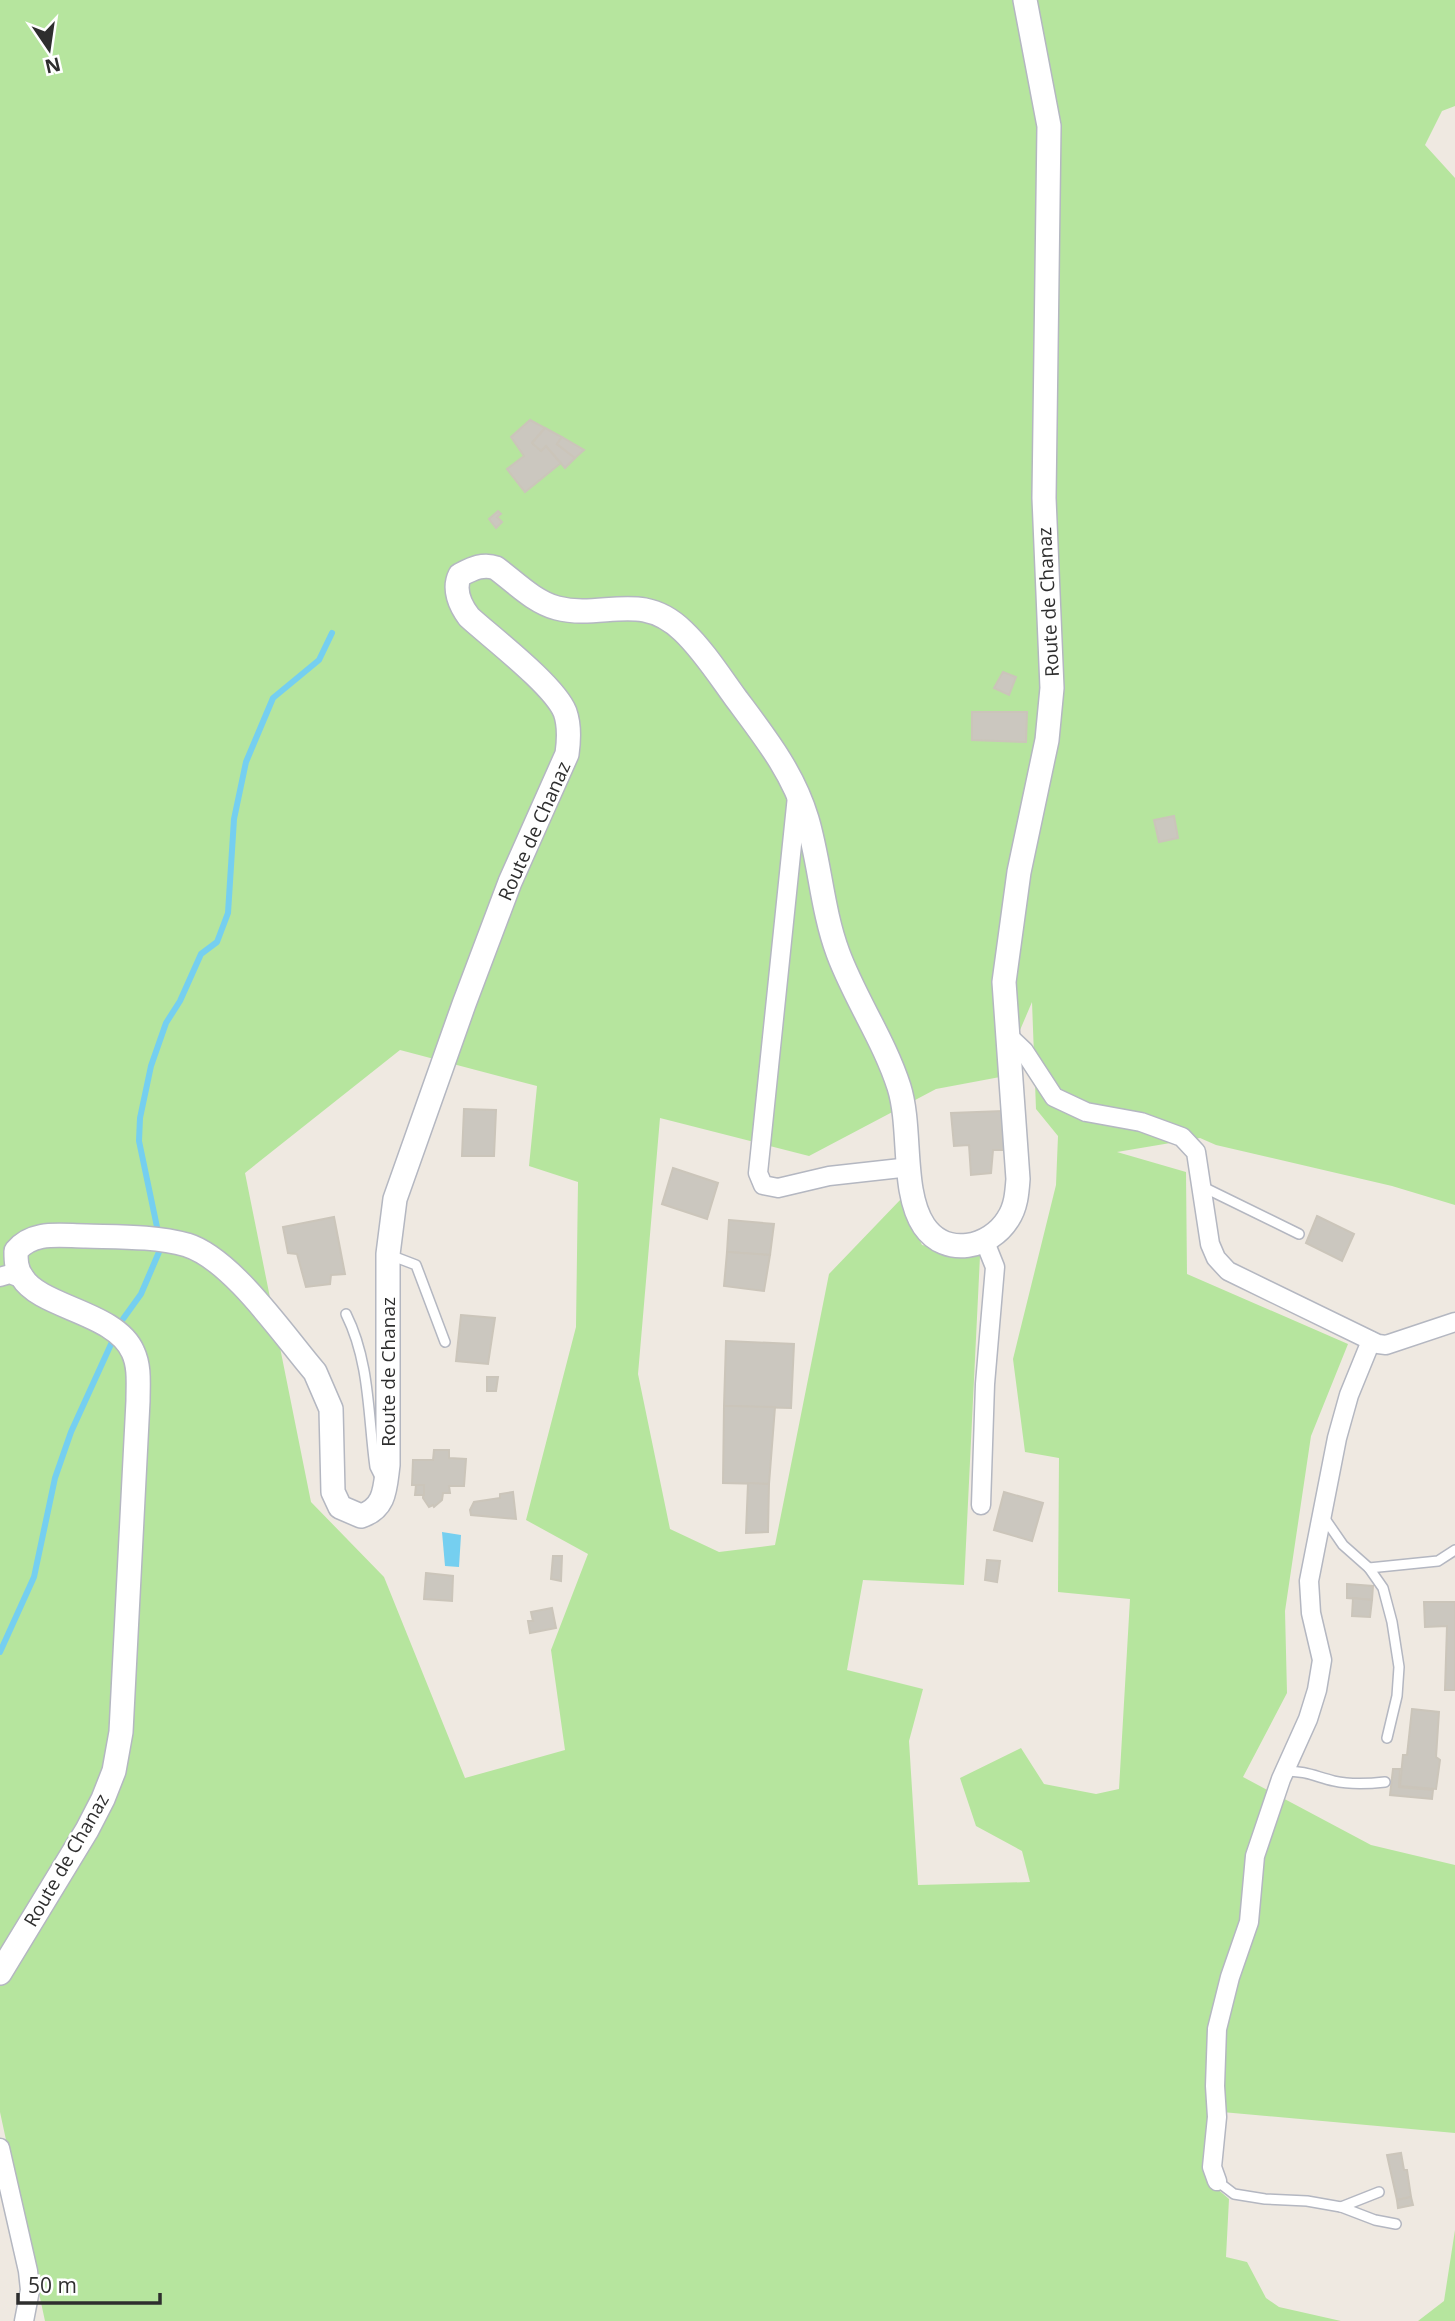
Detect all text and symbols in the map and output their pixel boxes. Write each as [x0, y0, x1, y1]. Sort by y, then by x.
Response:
north arrow [14, 14, 84, 84]
text: N [42, 51, 63, 80]
street label: Route de Chanaz [1031, 526, 1065, 677]
street label: Route de Chanaz [492, 757, 576, 905]
street label: Route de Chanaz [375, 1297, 401, 1447]
street label: Route de Chanaz [17, 1789, 115, 1931]
scale bar [18, 2262, 159, 2306]
text: 50 m [28, 2271, 77, 2299]

